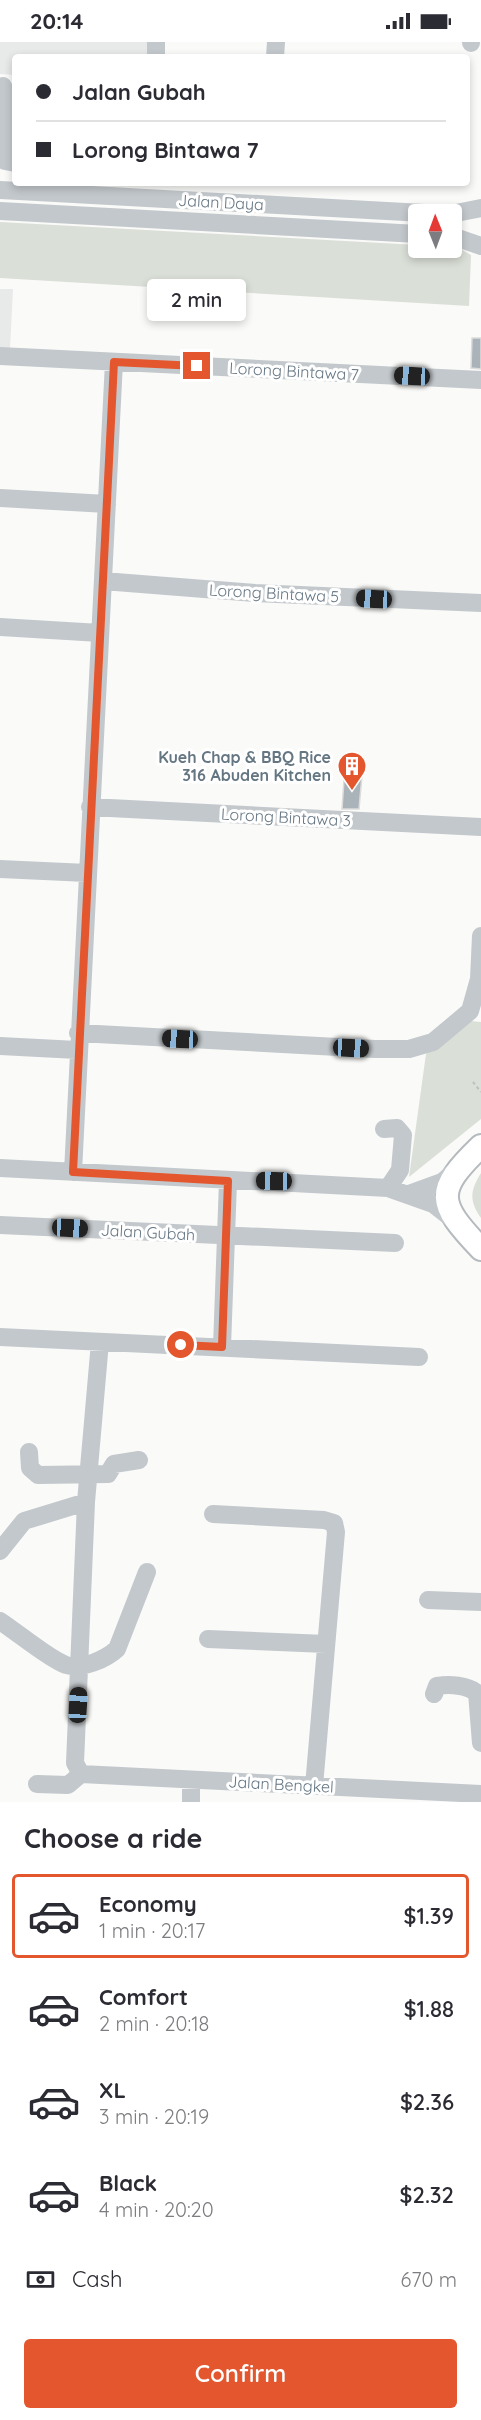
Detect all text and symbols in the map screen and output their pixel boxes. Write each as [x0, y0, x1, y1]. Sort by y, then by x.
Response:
text: 20:14 [30, 7, 84, 35]
text: Jalan Gubah [72, 78, 206, 106]
text: Lorong Bintawa 7 [72, 136, 259, 164]
street label: Jalan Daya [178, 190, 264, 214]
north arrow [408, 204, 462, 258]
map controls [408, 204, 462, 258]
callout: 2 min [148, 279, 246, 321]
text: 2 min [171, 287, 222, 312]
route end [183, 352, 210, 379]
street label: Lorong Bintawa 7 [229, 358, 359, 384]
car [394, 366, 430, 386]
street label: Lorong Bintawa 5 [208, 580, 340, 606]
car [356, 589, 392, 609]
place label: Kueh Chap & BBQ Rice 316 Abuden Kitchen [158, 747, 331, 785]
building icon: Kueh Chap & BBQ Rice 316 Abuden Kitchen [336, 750, 368, 792]
street label: Lorong Bintawa 3 [221, 804, 351, 830]
car [162, 1029, 198, 1049]
car [333, 1038, 369, 1058]
car [256, 1172, 292, 1190]
car [52, 1218, 88, 1238]
street label: Jalan Gubah [100, 1220, 196, 1244]
route start [167, 1331, 194, 1358]
car [68, 1687, 88, 1723]
street label: Jalan Bengkel [228, 1771, 334, 1797]
text: Choose a ride [24, 1821, 202, 1855]
icon: car [27, 1889, 81, 1943]
text: Economy [99, 1890, 197, 1918]
text: $1.39 [404, 1902, 454, 1930]
text: 1 min · 20:17 [99, 1918, 205, 1943]
icon: car [27, 1982, 81, 2036]
text: Comfort [99, 1983, 188, 2011]
text: $1.88 [404, 1995, 454, 2023]
text: 2 min · 20:18 [99, 2011, 209, 2036]
icon: car [27, 2075, 81, 2129]
text: XL [99, 2076, 126, 2104]
text: $2.36 [400, 2088, 454, 2116]
text: 3 min · 20:19 [99, 2104, 209, 2129]
icon: car [27, 2168, 81, 2222]
text: Black [99, 2169, 157, 2197]
text: $2.32 [400, 2181, 454, 2209]
text: 4 min · 20:20 [99, 2197, 214, 2222]
icon: cash [24, 2263, 57, 2296]
text: Cash [72, 2265, 123, 2293]
text: 670 m [400, 2267, 457, 2292]
button: Confirm [24, 2339, 457, 2408]

